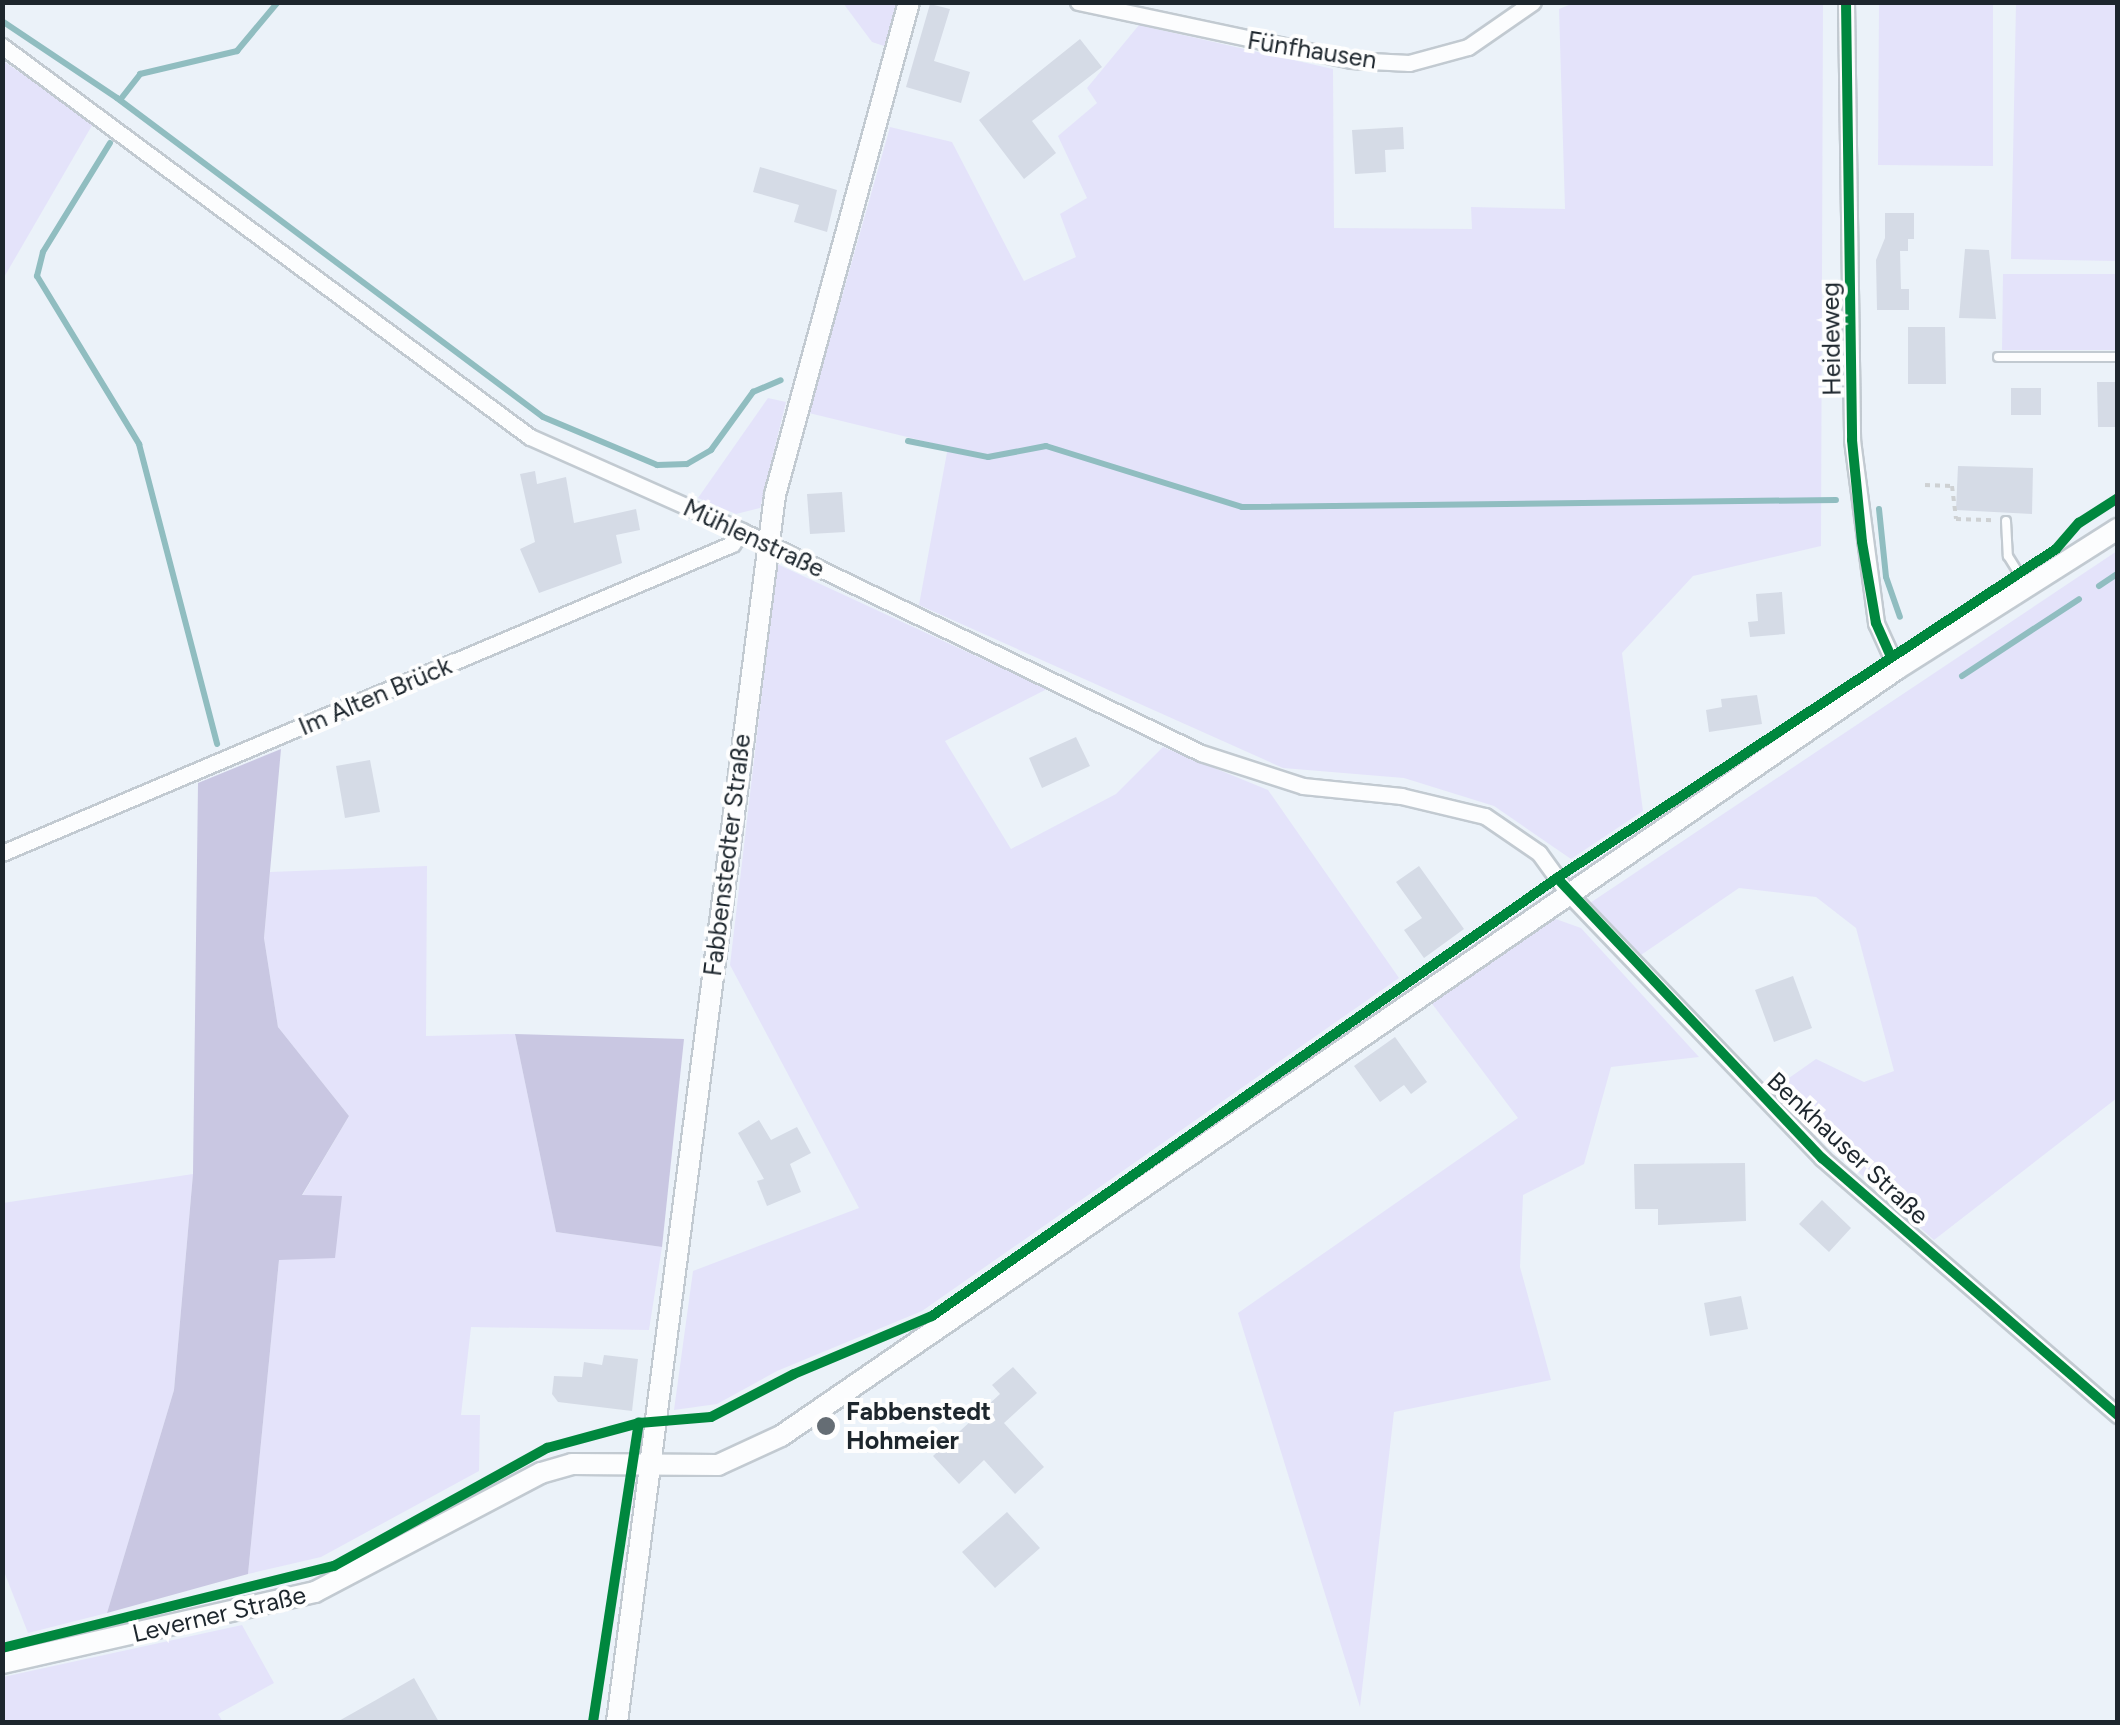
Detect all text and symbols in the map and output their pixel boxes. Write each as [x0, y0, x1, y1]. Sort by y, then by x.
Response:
street label: Fünfhausen [1245, 25, 1379, 75]
street label: Heideweg [1815, 282, 1847, 396]
street label: Mühlenstraße [679, 492, 829, 584]
street label: Im Alten Brück [294, 650, 456, 742]
street label: Fabbenstedter Straße [697, 732, 757, 978]
street label: Benkhauser Straße [1761, 1066, 1935, 1230]
place label: Fabbenstedt Hohmeier [846, 1397, 991, 1456]
marker: Fabbenstedt Hohmeier [815, 1415, 837, 1437]
street label: Leverner Straße [129, 1579, 309, 1649]

